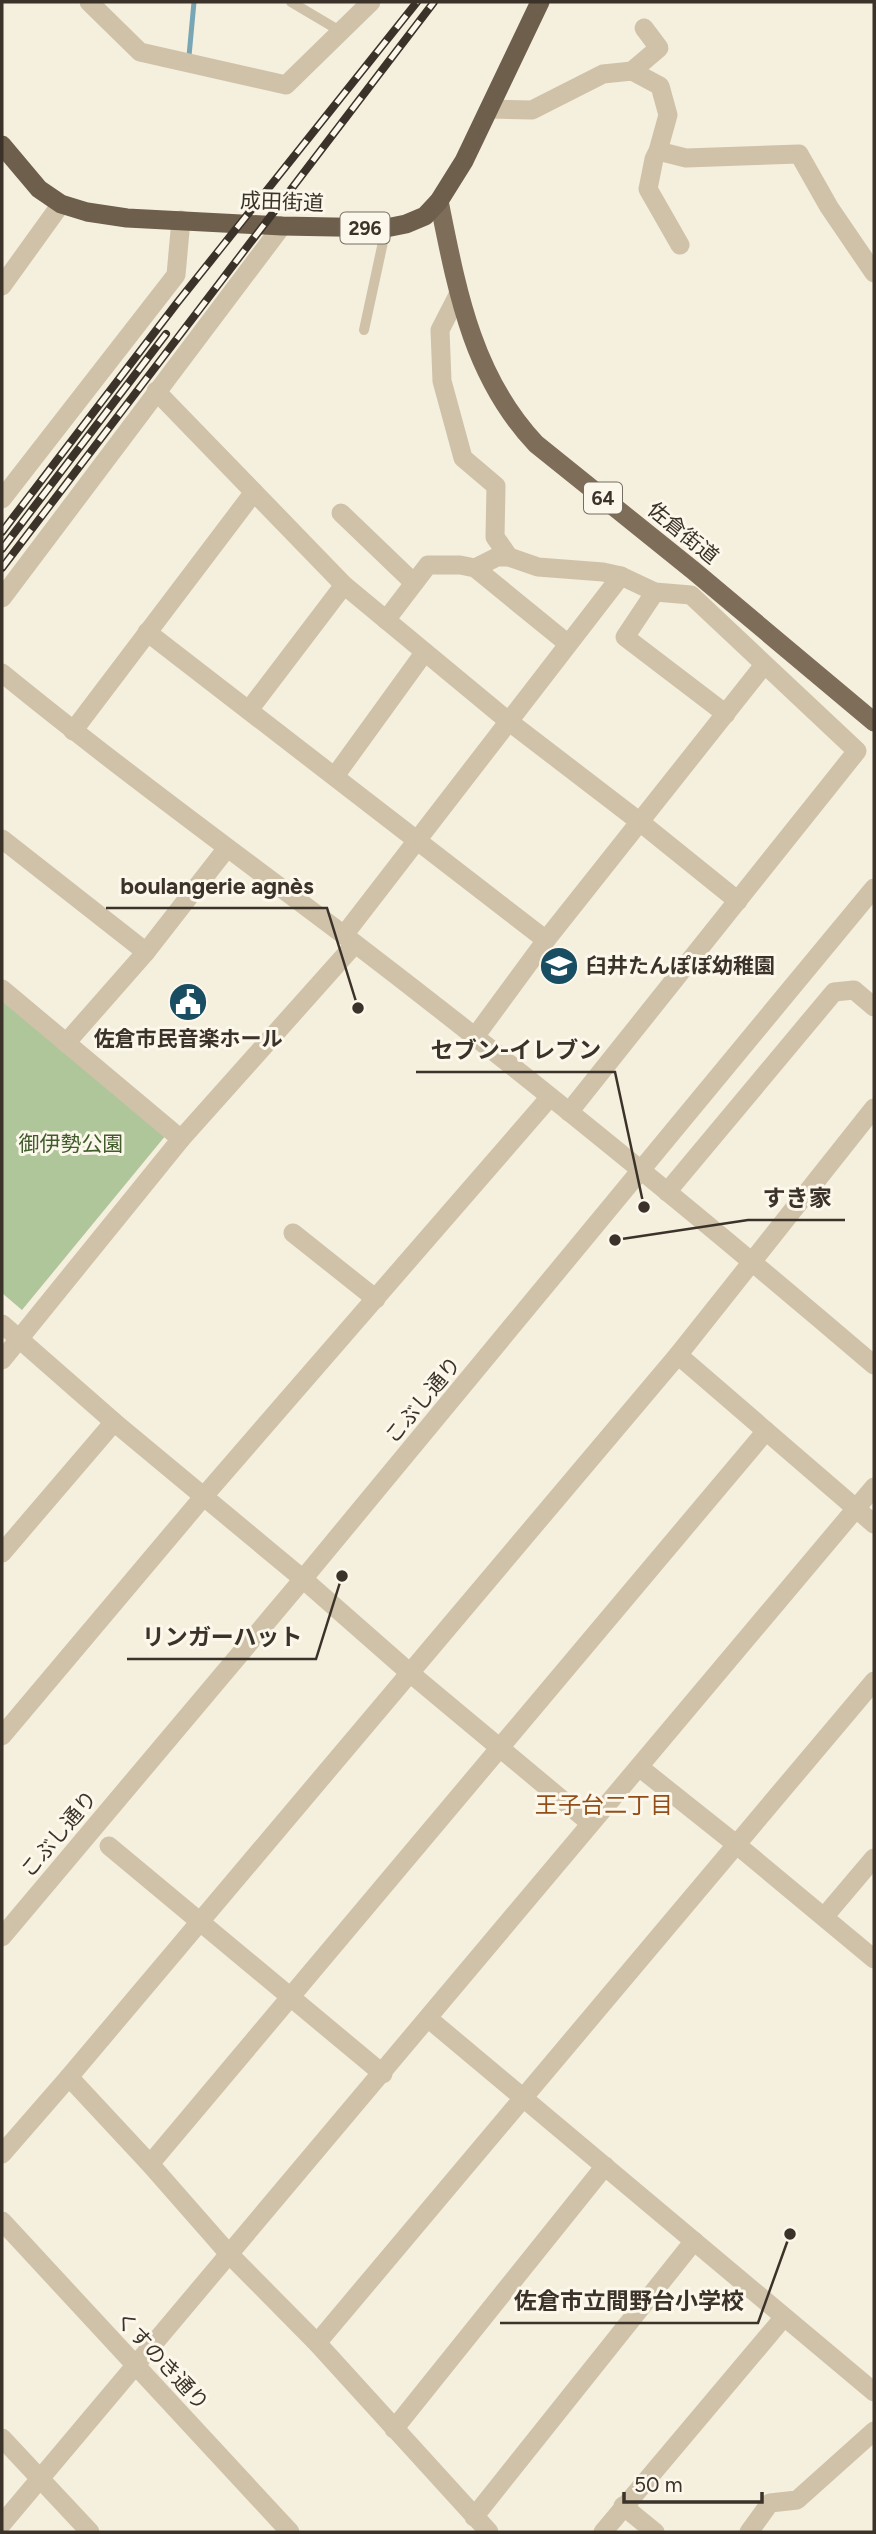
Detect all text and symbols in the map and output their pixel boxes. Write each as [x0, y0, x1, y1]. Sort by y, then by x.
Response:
street label: 成田街道 [240, 188, 324, 215]
road number: 296 [340, 212, 390, 244]
road number: 64 [584, 482, 622, 513]
street label: 佐倉街道 [643, 496, 724, 569]
callout: boulangerie agnès [106, 864, 327, 908]
text: boulangerie agnès [120, 872, 314, 900]
school or university icon: 臼井たんぽぽ幼稚園 [538, 945, 580, 987]
place label: 臼井たんぽぽ幼稚園 [586, 953, 775, 978]
public building icon: 佐倉市民音楽ホール [167, 981, 209, 1023]
place label: 佐倉市民音楽ホール [94, 1026, 283, 1051]
callout: セブン-イレブン [416, 1028, 615, 1072]
text: セブン-イレブン [431, 1036, 601, 1064]
park label: 御伊勢公園 [19, 1131, 124, 1156]
callout: すき家 [748, 1176, 845, 1220]
text: すき家 [763, 1184, 832, 1212]
street label: こぶし通り [379, 1351, 466, 1448]
callout: リンガーハット [127, 1615, 316, 1659]
text: リンガーハット [142, 1623, 302, 1651]
street label: こぶし通り [15, 1785, 102, 1882]
district label: 王子台二丁目 [535, 1791, 673, 1819]
callout: 佐倉市立間野台小学校 [500, 2279, 758, 2323]
text: 佐倉市立間野台小学校 [514, 2287, 744, 2315]
street label: くすのき通り [110, 2306, 214, 2415]
scale bar [624, 2460, 762, 2504]
text: 50 m [634, 2472, 683, 2497]

